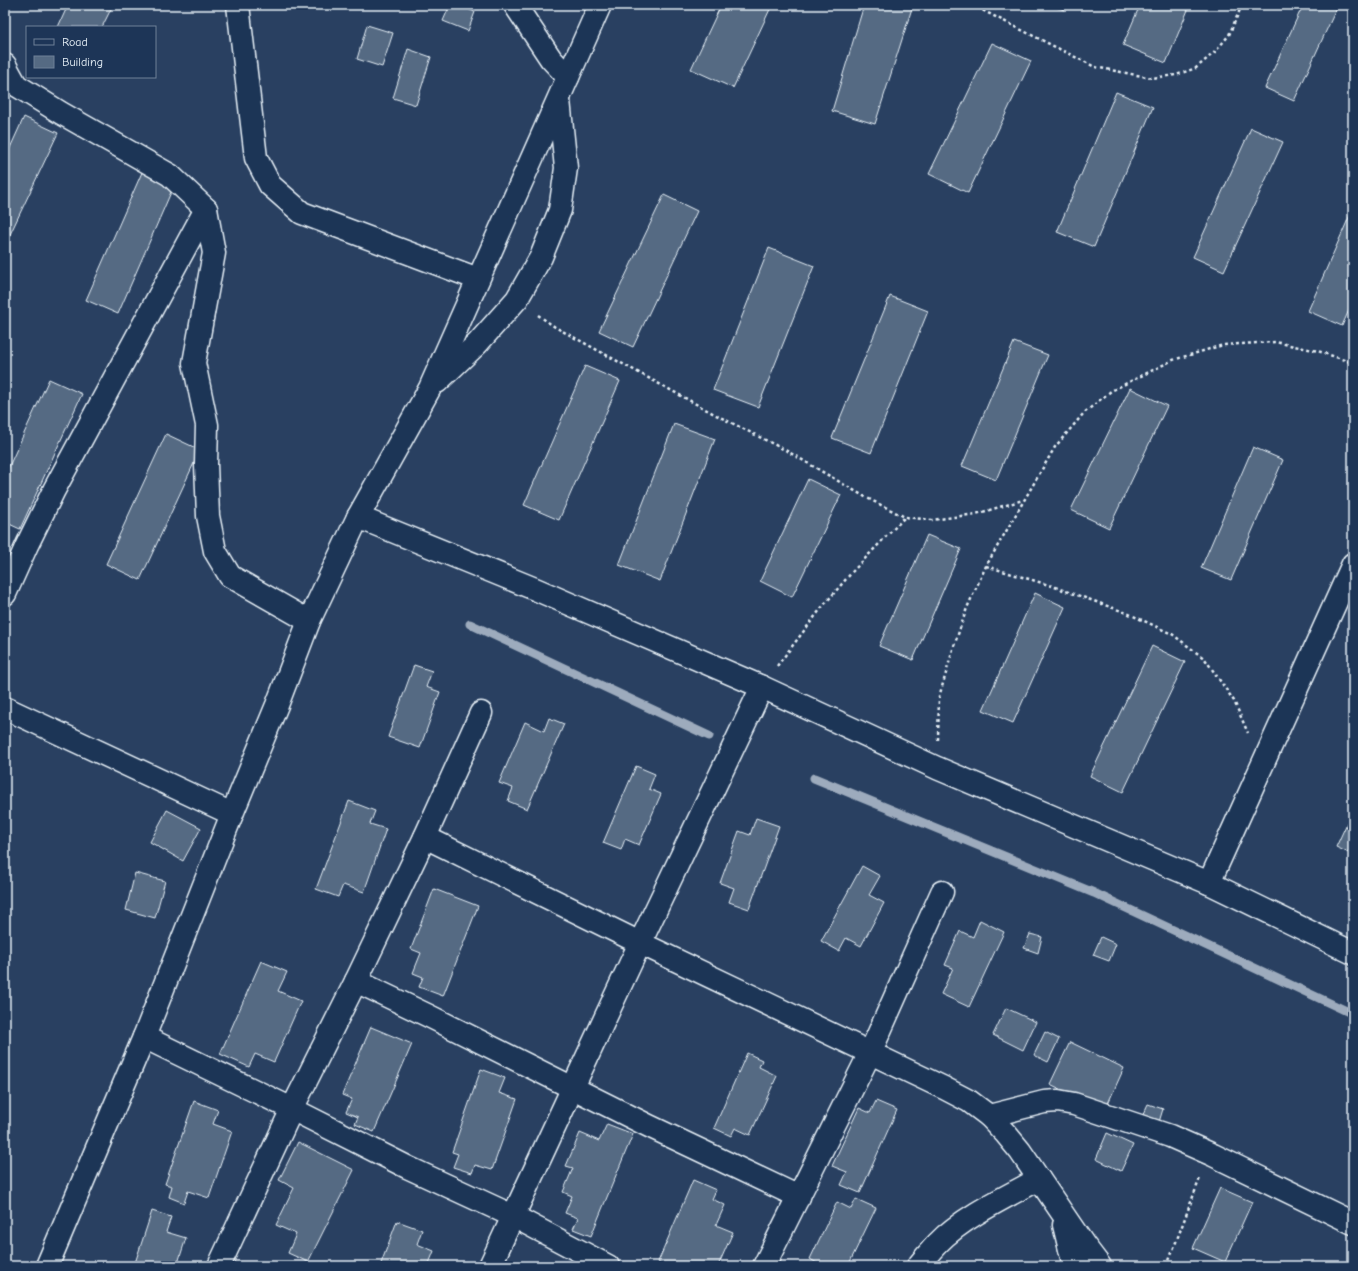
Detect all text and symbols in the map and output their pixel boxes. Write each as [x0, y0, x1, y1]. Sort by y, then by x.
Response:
legend [26, 26, 156, 78]
text: Road [62, 35, 88, 49]
text: Building [62, 55, 103, 69]

